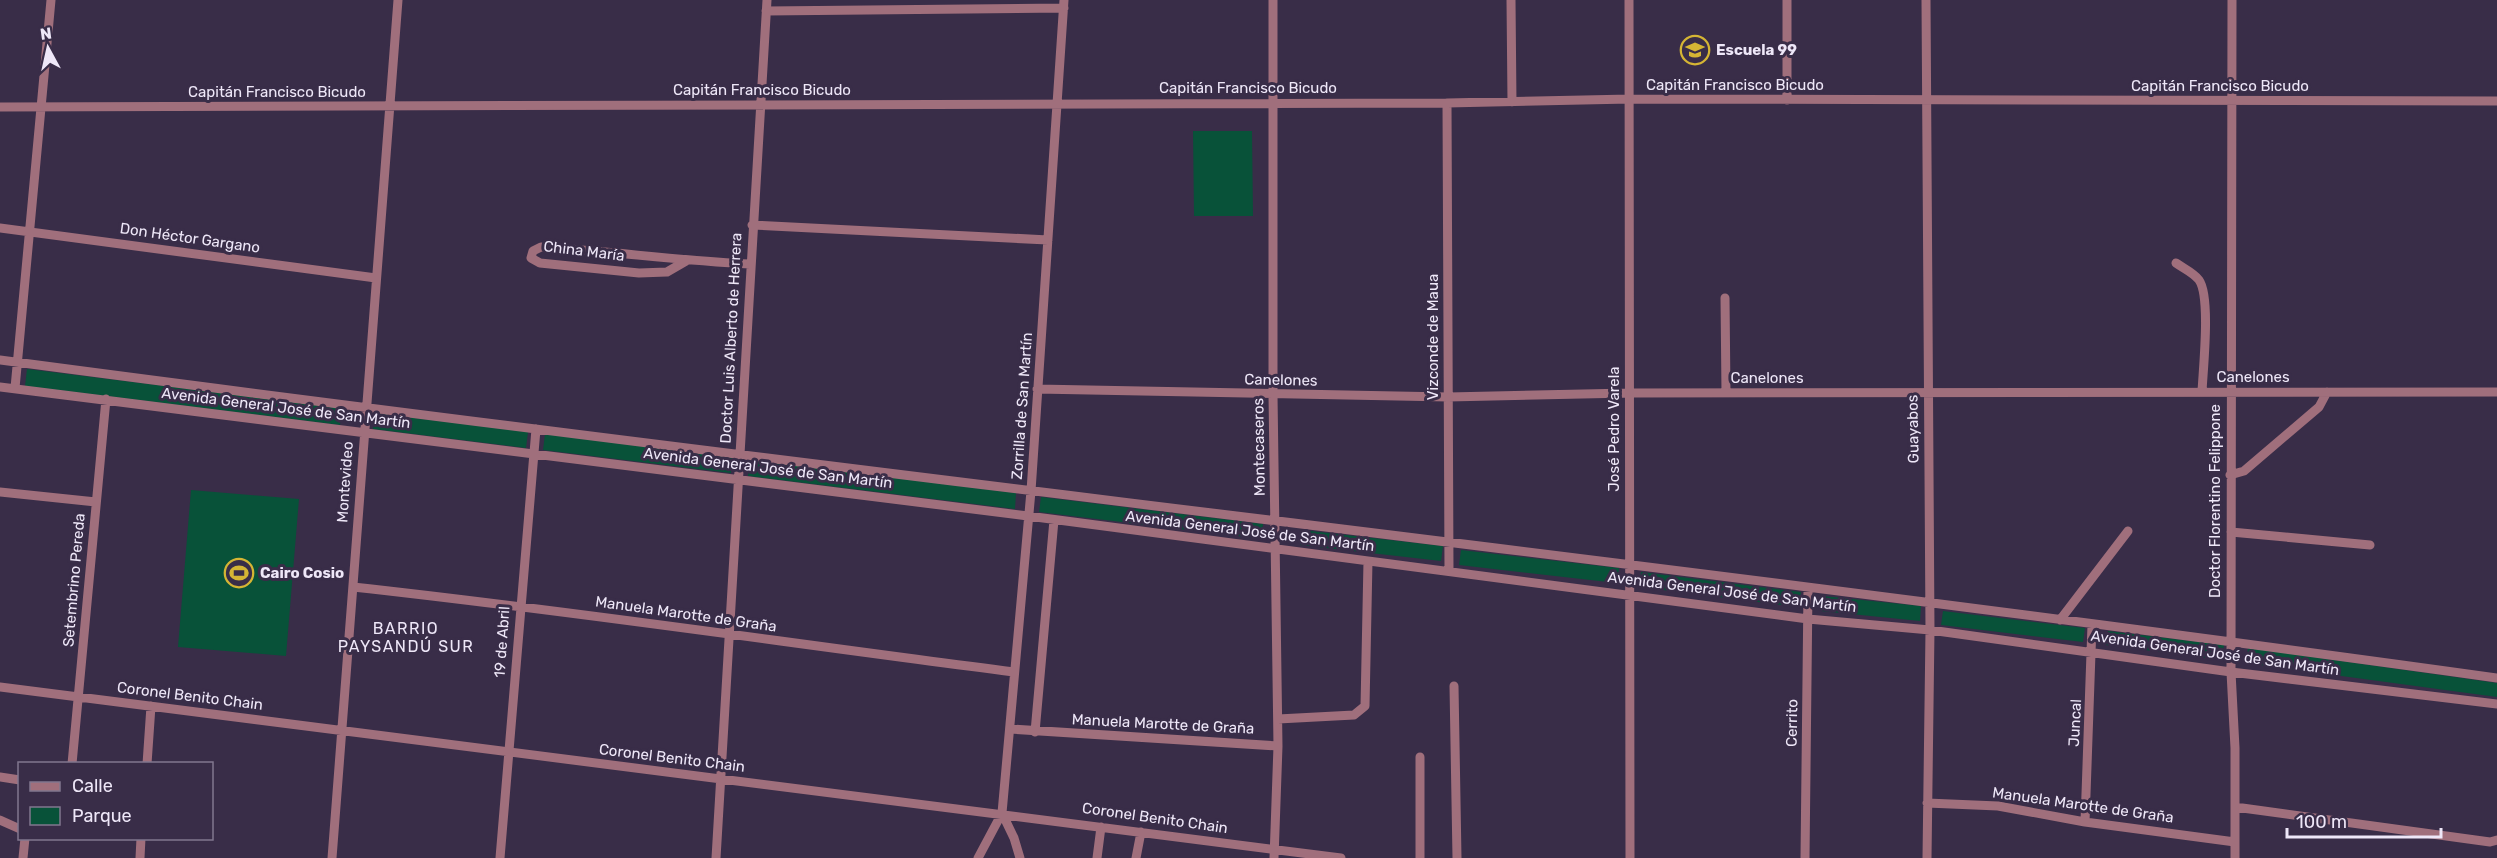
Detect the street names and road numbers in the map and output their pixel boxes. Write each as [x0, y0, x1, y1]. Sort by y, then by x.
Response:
street label: Capitán Francisco Bicudo [1646, 76, 1824, 94]
street label: Capitán Francisco Bicudo [2131, 77, 2309, 95]
street label: Capitán Francisco Bicudo [1159, 79, 1337, 97]
street label: Capitán Francisco Bicudo [673, 81, 851, 99]
street label: Capitán Francisco Bicudo [188, 83, 366, 101]
street label: Don Héctor Gargano [119, 219, 261, 257]
street label: Doctor Luis Alberto de Herrera [716, 232, 746, 444]
street label: China María [542, 237, 626, 265]
street label: Vizconde de Maua [1424, 274, 1442, 400]
street label: Zorrilla de San Martín [1008, 332, 1036, 480]
street label: José Pedro Varela [1605, 366, 1623, 492]
street label: Canelones [2216, 368, 2290, 386]
street label: Canelones [1730, 369, 1804, 387]
street label: Canelones [1244, 370, 1318, 390]
street label: Avenida General José de San Martín [161, 384, 411, 432]
street label: Guayabos [1903, 394, 1923, 464]
street label: Montecaseros [1249, 397, 1269, 496]
street label: Doctor Florentino Felippone [2206, 404, 2224, 598]
street label: Montevideo [333, 441, 357, 523]
street label: Avenida General José de San Martín [643, 444, 893, 492]
street label: Avenida General José de San Martín [1125, 507, 1375, 555]
street label: Setembrino Pereda [59, 512, 89, 648]
street label: Avenida General José de San Martín [1607, 568, 1857, 616]
street label: Manuela Marotte de Graña [594, 592, 778, 636]
street label: 19 de Abril [491, 606, 513, 678]
street label: Avenida General José de San Martín [2090, 627, 2340, 679]
street label: Coronel Benito Chain [116, 678, 264, 714]
street label: Cerrito [1783, 699, 1801, 747]
street label: Juncal [2065, 699, 2085, 747]
street label: Manuela Marotte de Graña [1071, 710, 1255, 738]
street label: Coronel Benito Chain [598, 740, 746, 776]
street label: Manuela Marotte de Graña [1991, 783, 2175, 827]
street label: Coronel Benito Chain [1081, 799, 1229, 837]

